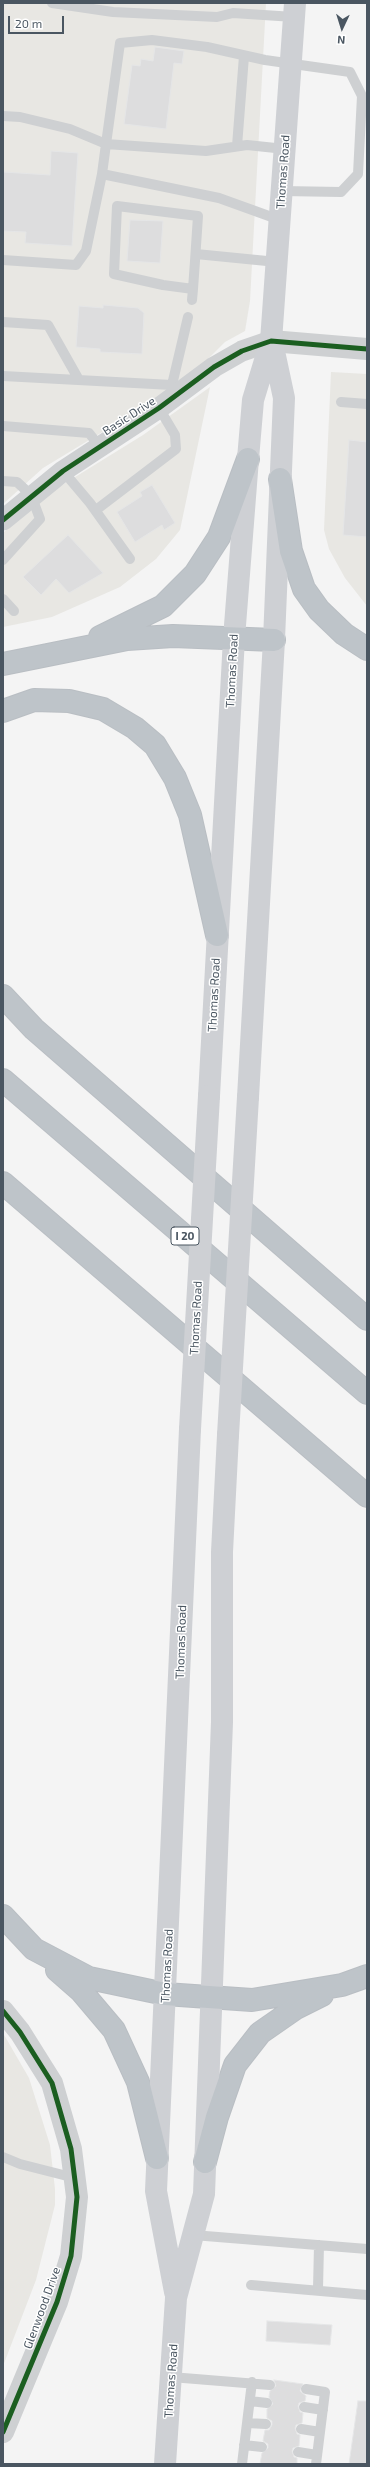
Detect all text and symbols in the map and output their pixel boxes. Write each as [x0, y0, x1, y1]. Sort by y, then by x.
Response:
scale bar [10, 8, 66, 34]
north arrow [322, 8, 362, 48]
text: 20 m [15, 16, 42, 30]
text: N [337, 34, 346, 47]
street label: Thomas Road [273, 134, 293, 210]
street label: Basic Drive [100, 394, 158, 438]
street label: Thomas Road [223, 634, 241, 708]
street label: Thomas Road [205, 958, 223, 1032]
road number: I 20 [171, 1227, 199, 1245]
street label: Thomas Road [187, 1281, 205, 1355]
street label: Thomas Road [173, 1605, 189, 1679]
street label: Thomas Road [158, 1929, 176, 2003]
street label: Glenwood Drive [21, 2265, 63, 2351]
street label: Thomas Road [161, 2343, 181, 2419]

